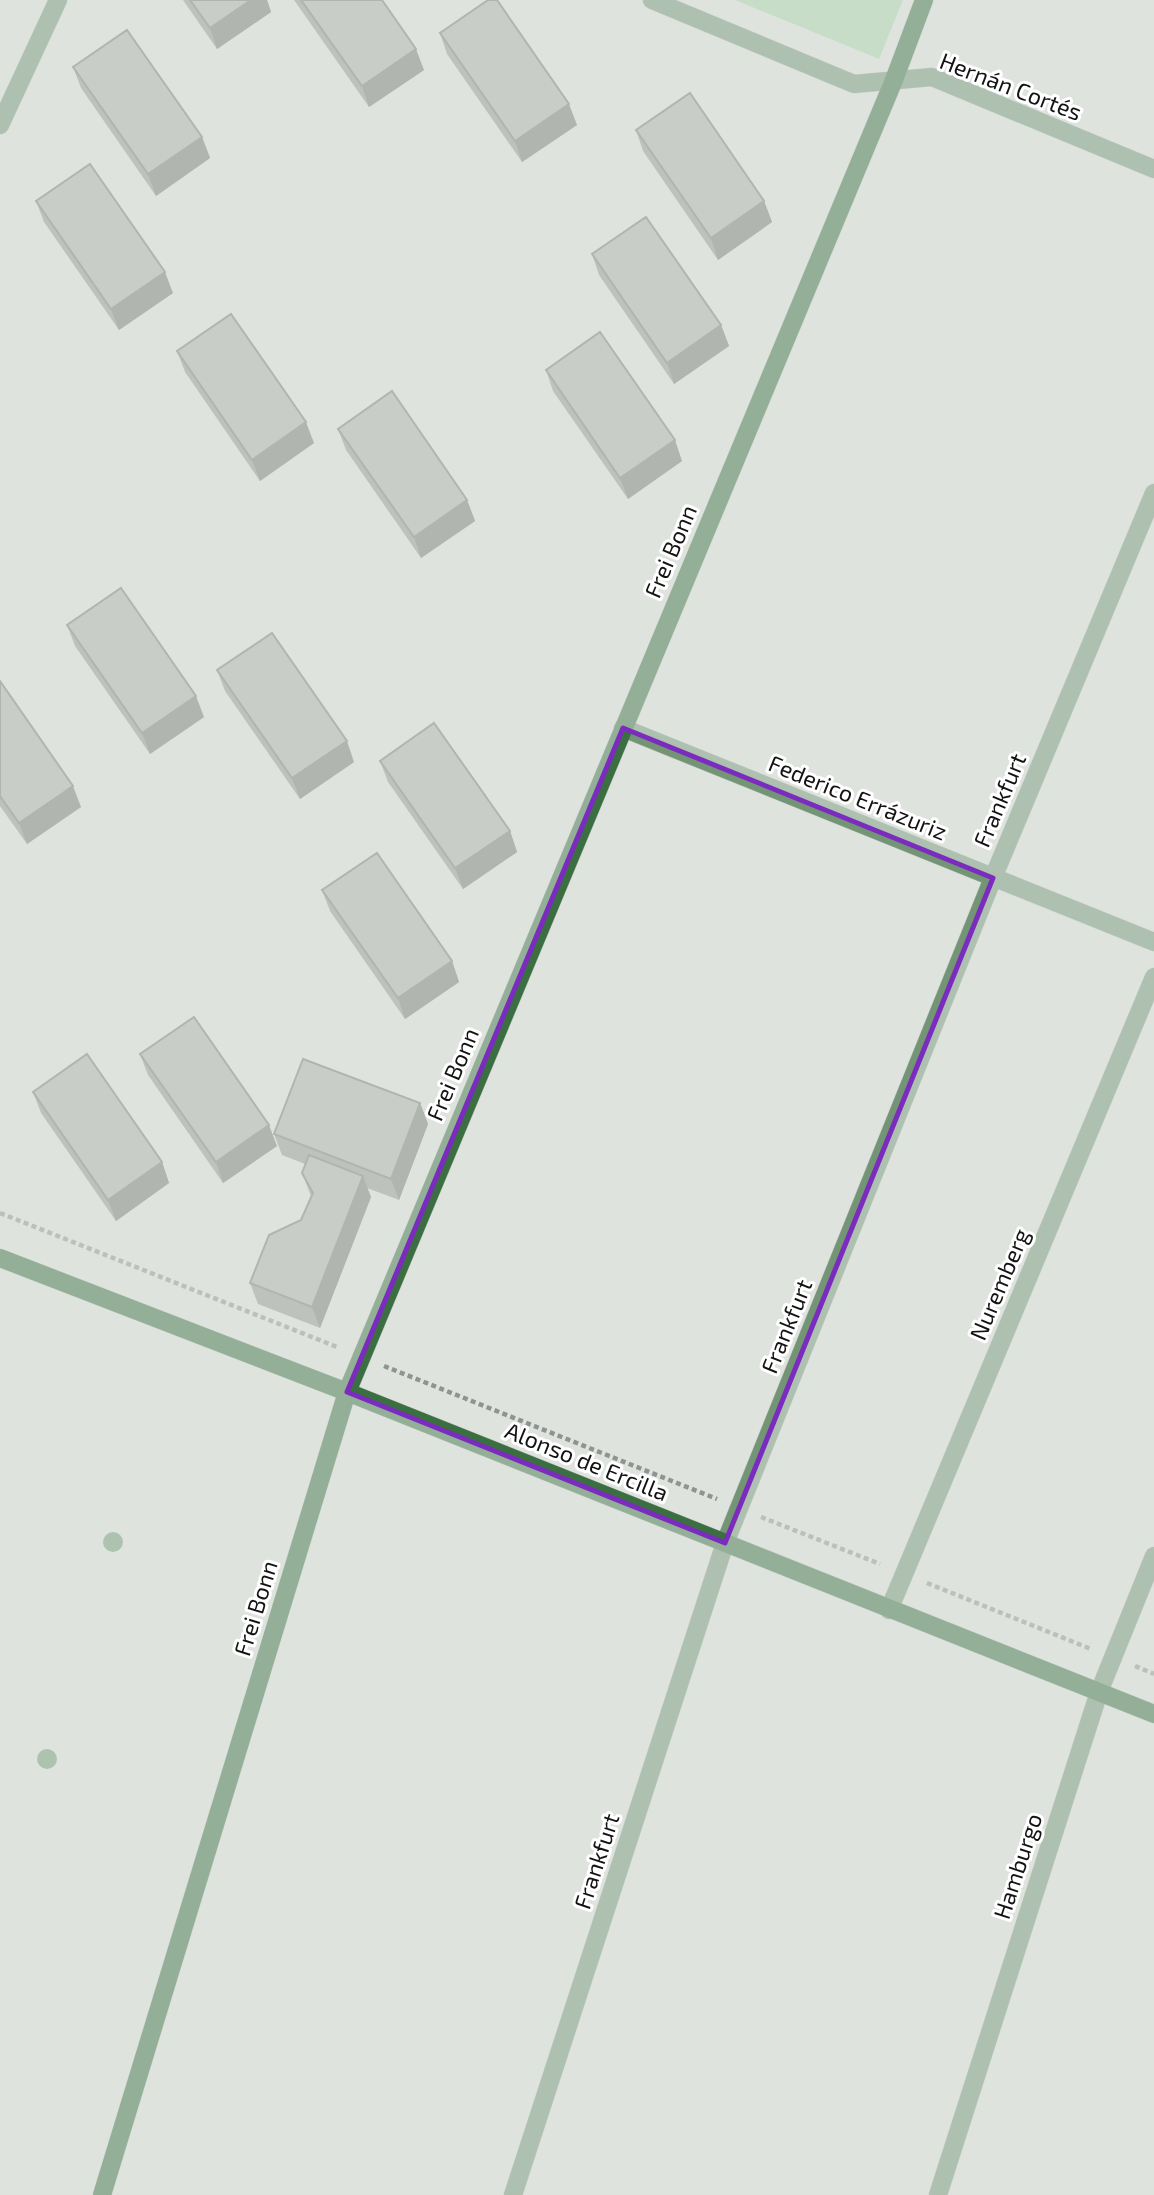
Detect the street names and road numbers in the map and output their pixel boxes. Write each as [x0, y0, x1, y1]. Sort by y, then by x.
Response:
street label: Hernán Cortés [936, 46, 1086, 126]
street label: Frei Bonn [638, 500, 702, 602]
street label: Federico Errázuriz [765, 749, 951, 845]
street label: Frankfurt [967, 749, 1031, 851]
street label: Frei Bonn [420, 1023, 484, 1125]
street label: Nuremberg [963, 1224, 1035, 1344]
street label: Frankfurt [755, 1275, 818, 1377]
street label: Alonso de Ercilla [501, 1416, 673, 1506]
street label: Frei Bonn [227, 1557, 283, 1659]
street label: Frankfurt [567, 1809, 625, 1912]
street label: Hamburgo [987, 1810, 1047, 1922]

